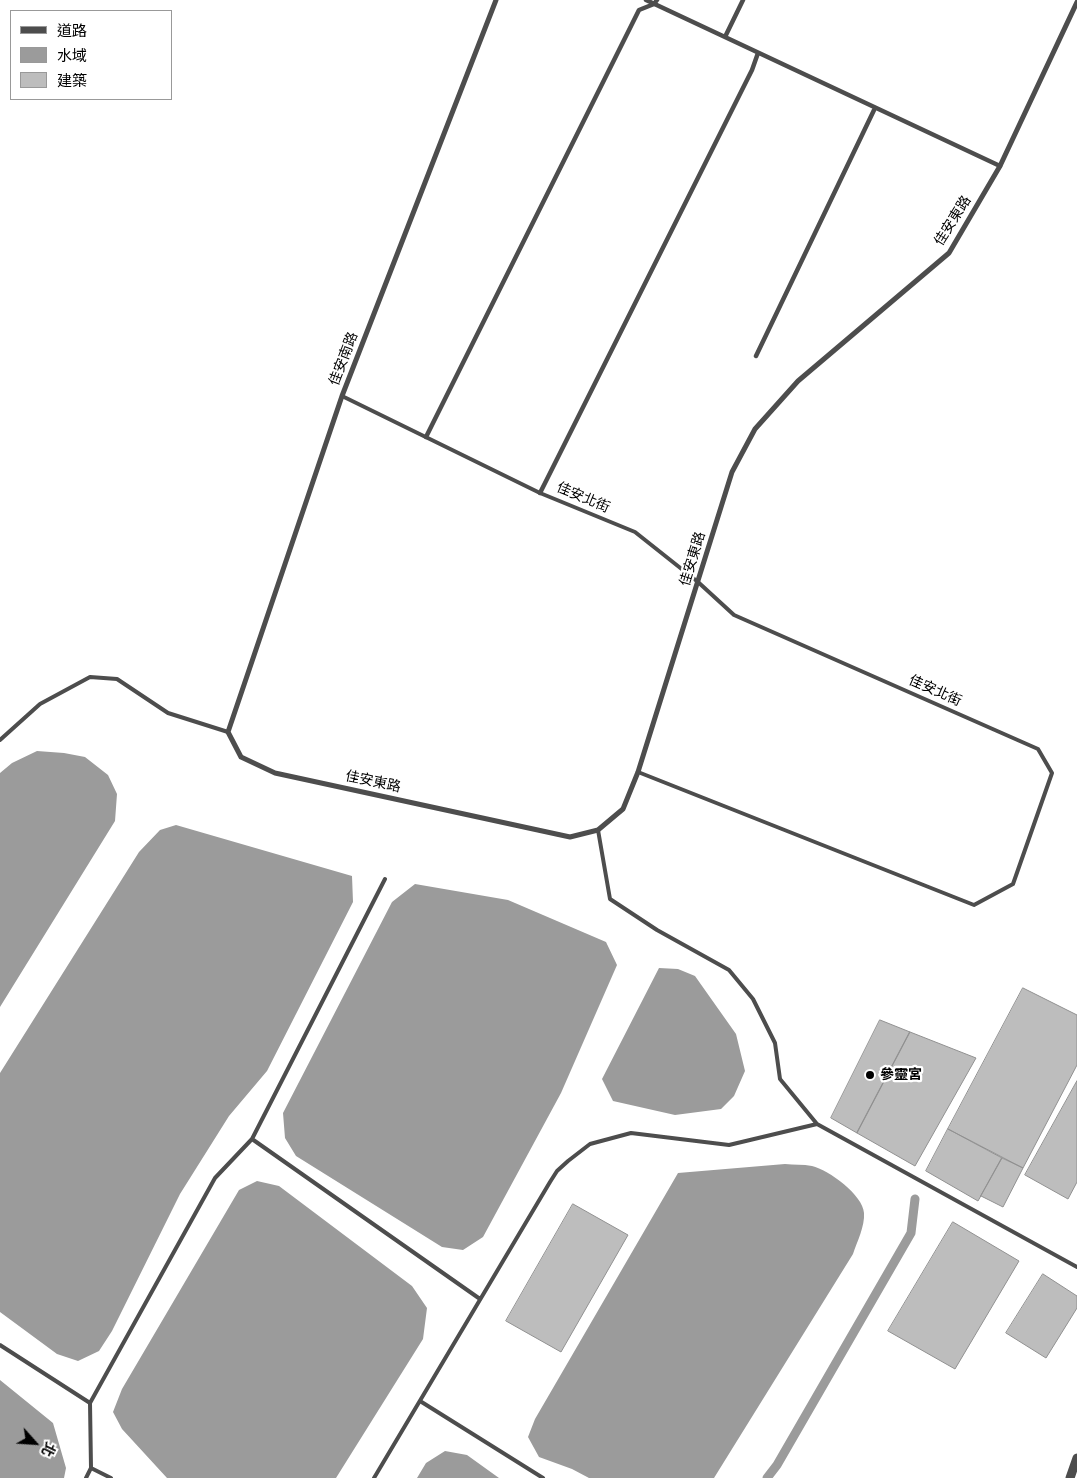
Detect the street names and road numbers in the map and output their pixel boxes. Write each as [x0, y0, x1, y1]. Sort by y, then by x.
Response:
street label: 佳安東路 [931, 193, 975, 249]
street label: 佳安南路 [326, 330, 362, 388]
street label: 佳安北街 [554, 479, 612, 517]
street label: 佳安東路 [677, 530, 709, 588]
street label: 佳安北街 [906, 672, 964, 710]
street label: 佳安東路 [344, 768, 402, 796]

